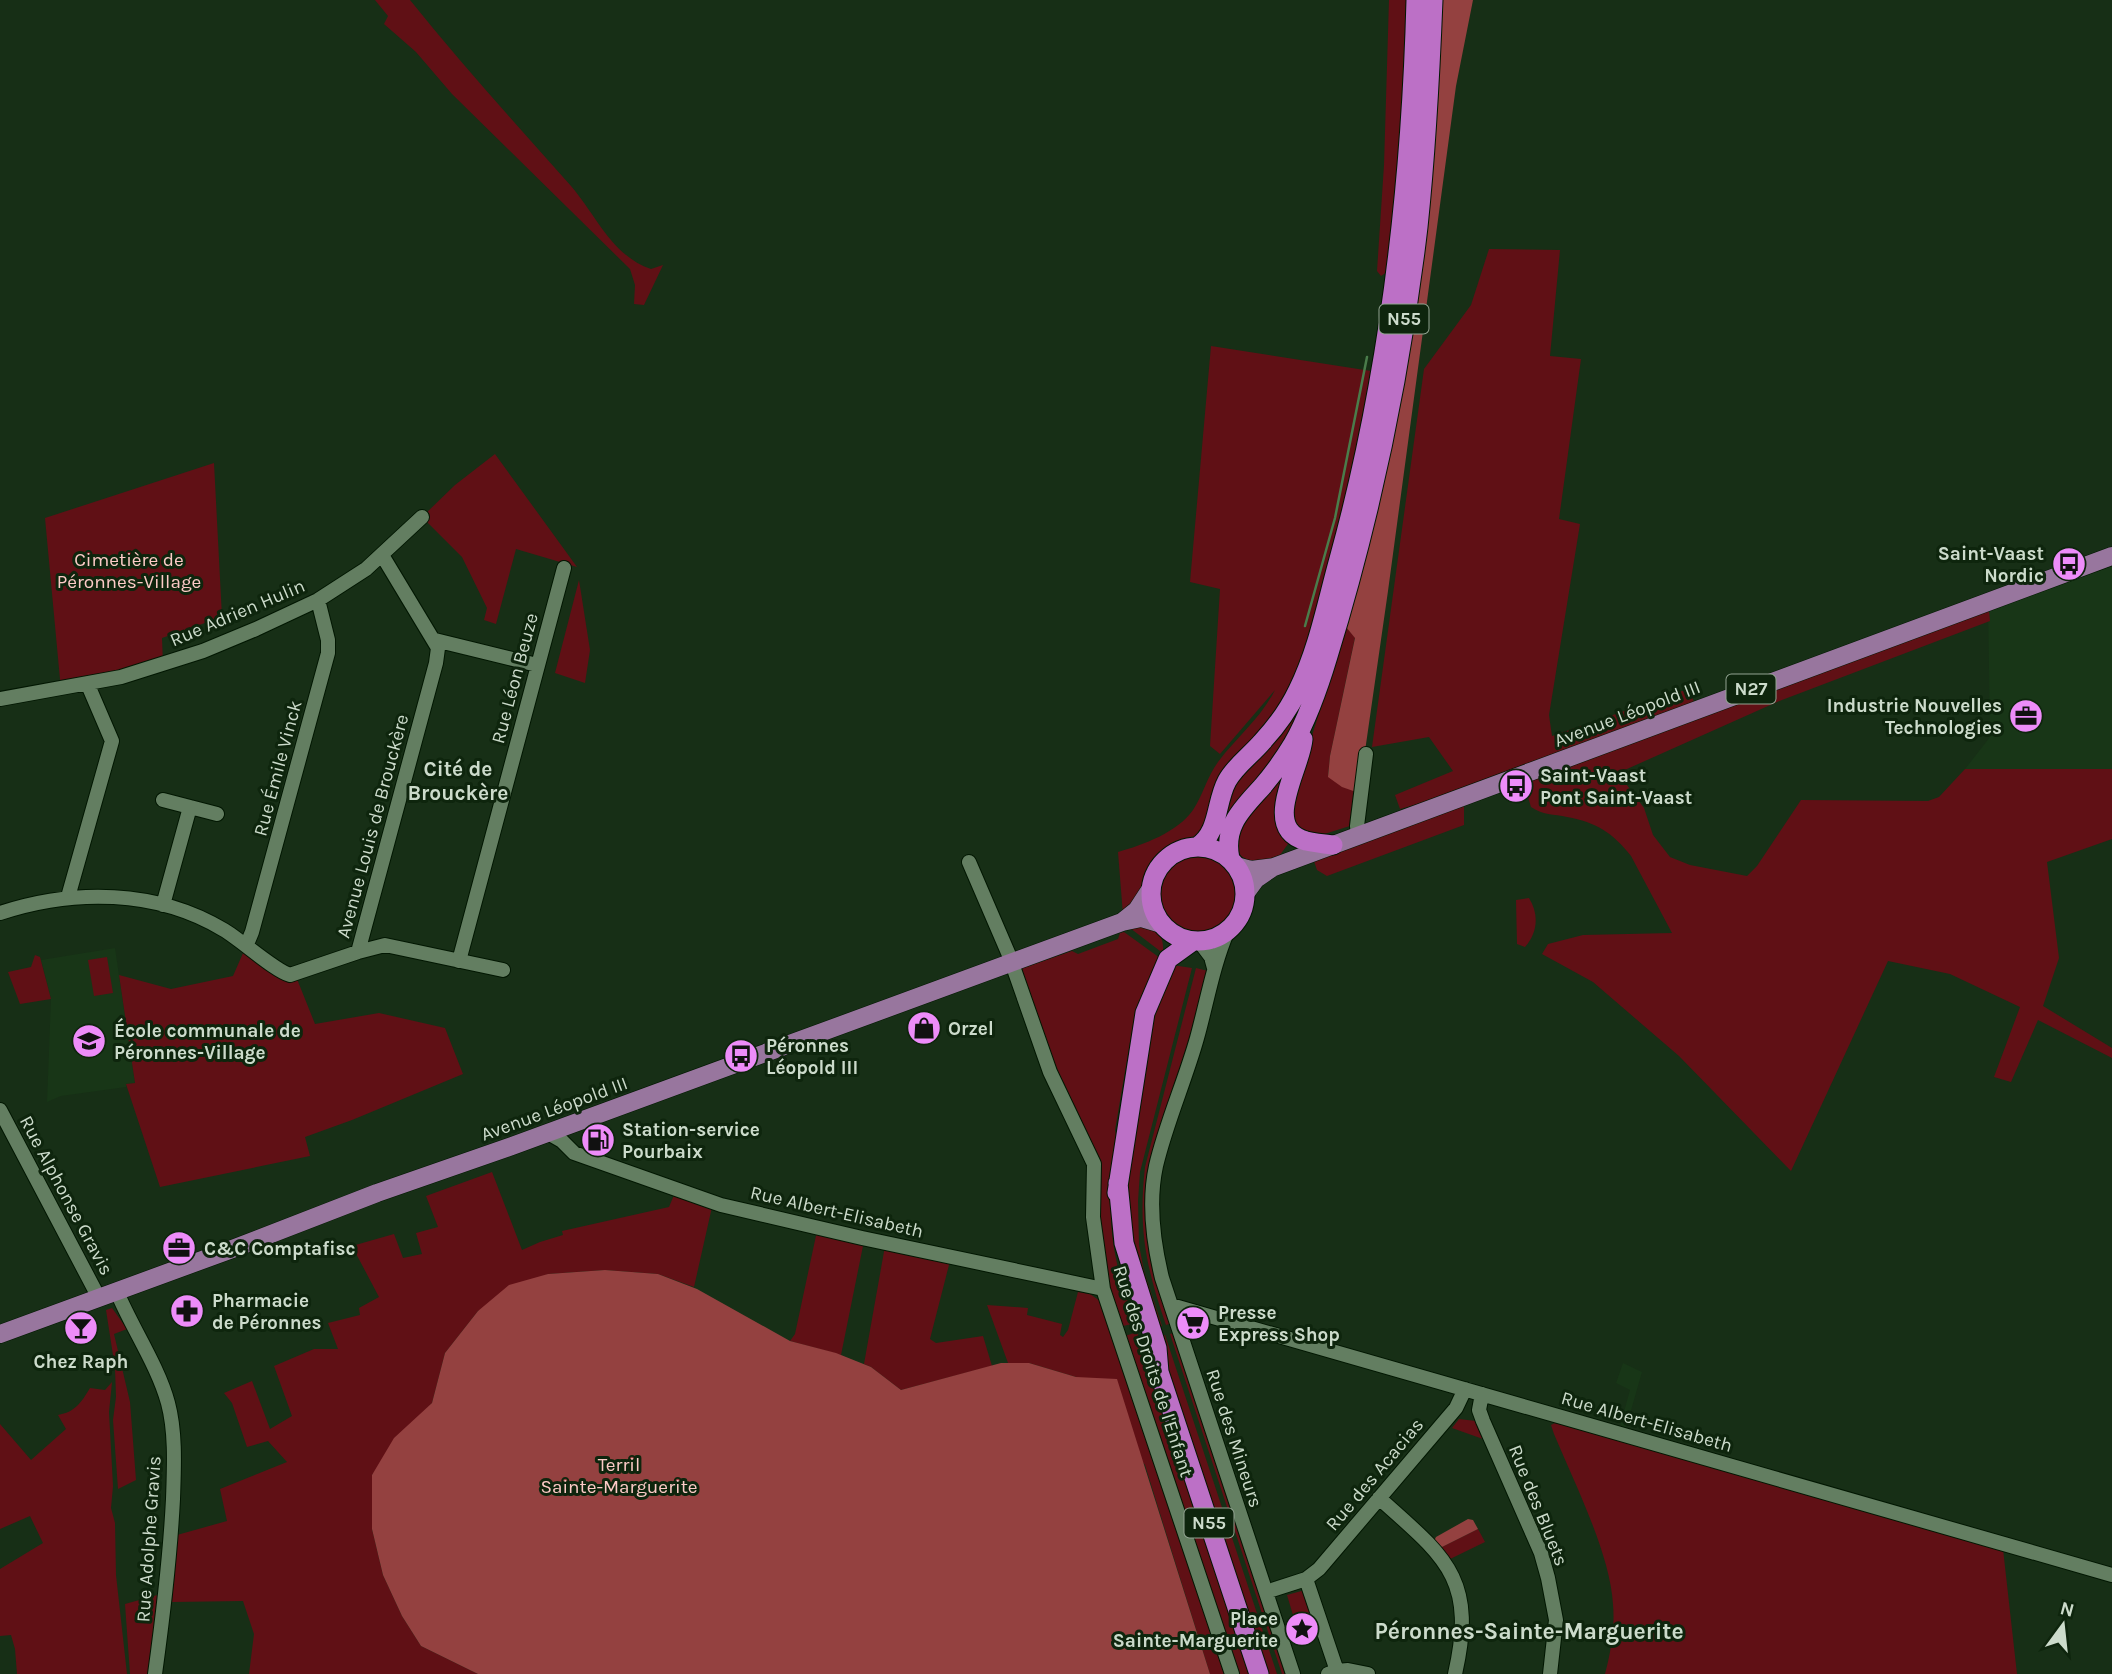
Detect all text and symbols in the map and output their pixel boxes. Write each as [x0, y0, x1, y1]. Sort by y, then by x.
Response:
road number: N55 [1380, 304, 1428, 334]
place label: Saint-Vaast Nordic [1938, 543, 2044, 587]
bus stop icon: Saint-Vaast Nordic [2050, 545, 2088, 583]
park label: Cimetière de Péronnes-Village [57, 549, 201, 593]
street label: Rue Adrien Hulin [167, 575, 308, 651]
street label: Rue Léon Beuze [487, 611, 543, 746]
road number: N27 [1726, 674, 1776, 704]
street label: Avenue Léopold III [1551, 676, 1703, 752]
place label: Industrie Nouvelles Technologies [1827, 695, 2002, 739]
office icon: Industrie Nouvelles Technologies [2007, 697, 2045, 735]
street label: Rue Émile Vinck [248, 698, 307, 838]
street label: Avenue Louis de Brouckère [332, 712, 413, 941]
district label: Cité de Brouckère [408, 757, 508, 805]
place label: Saint-Vaast Pont Saint-Vaast [1540, 765, 1692, 809]
bus stop icon: Saint-Vaast Pont Saint-Vaast [1497, 767, 1535, 805]
shop icon: Orzel [905, 1009, 943, 1047]
place label: École communale de Péronnes-Village [114, 1017, 301, 1064]
place label: Orzel [948, 1018, 994, 1040]
school or university icon: École communale de Péronnes-Village [70, 1022, 108, 1060]
place label: Péronnes Léopold III [766, 1035, 858, 1079]
bus stop icon: Péronnes Léopold III [722, 1037, 760, 1075]
street label: Avenue Léopold III [478, 1072, 631, 1146]
street label: Rue Alphonse Gravis [15, 1112, 117, 1279]
place label: Station-service Pourbaix [622, 1119, 760, 1163]
fuel station icon: Station-service Pourbaix [579, 1121, 617, 1159]
street label: Rue Albert-Elisabeth [748, 1181, 925, 1243]
office icon: C&C Comptafisc [160, 1229, 198, 1267]
place label: C&C Comptafisc [204, 1238, 356, 1260]
street label: Rue des Droits de l'Enfant [1108, 1263, 1198, 1480]
place label: Pharmacie de Péronnes [212, 1290, 322, 1334]
pharmacy icon: Pharmacie de Péronnes [168, 1292, 206, 1330]
place label: Presse Express Shop [1218, 1302, 1340, 1346]
supermarket icon: Presse Express Shop [1174, 1304, 1212, 1342]
bar icon: Chez Raph [62, 1309, 100, 1347]
place label: Chez Raph [34, 1351, 128, 1373]
street label: Rue des Mineurs [1201, 1366, 1267, 1510]
street label: Rue Albert-Elisabeth [1559, 1387, 1735, 1457]
street label: Rue des Acacias [1321, 1414, 1428, 1535]
street label: Rue des Bluets [1504, 1442, 1572, 1569]
park label: Terril Sainte-Marguerite [540, 1454, 698, 1498]
street label: Rue Adolphe Gravis [132, 1455, 166, 1623]
road number: N55 [1184, 1508, 1234, 1538]
north arrow [2028, 1590, 2098, 1660]
text: N [2058, 1597, 2077, 1622]
place label: Place Sainte-Marguerite [1113, 1608, 1278, 1652]
place icon: Place Sainte-Marguerite [1283, 1610, 1321, 1648]
district label: Péronnes-Sainte-Marguerite [1374, 1618, 1684, 1645]

